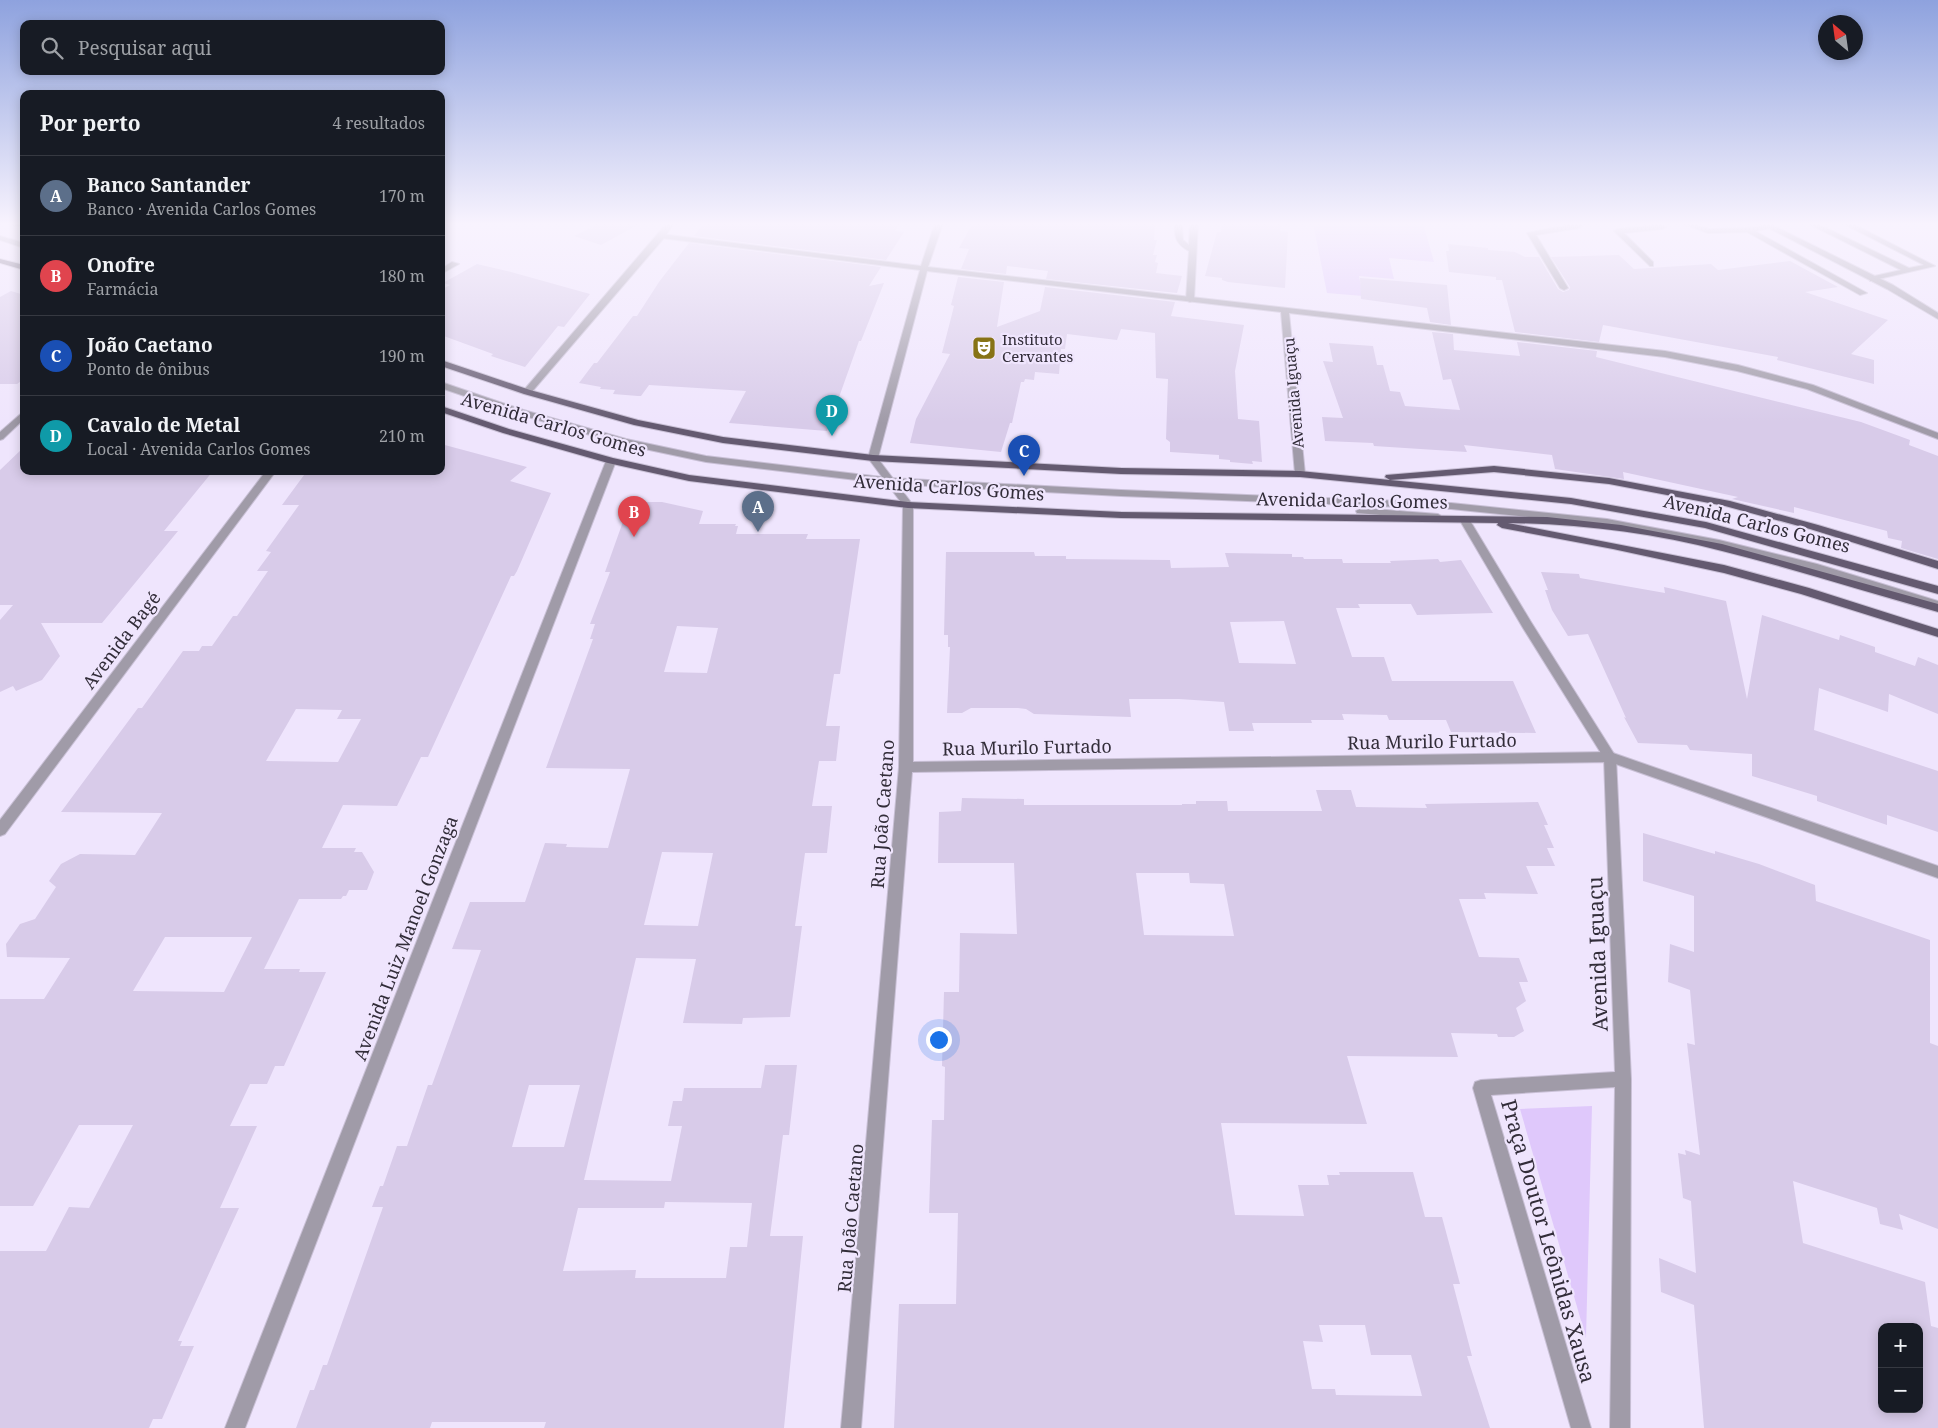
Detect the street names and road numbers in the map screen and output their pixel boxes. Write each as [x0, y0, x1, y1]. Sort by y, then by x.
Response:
street label: Avenida Iguaçu [1278, 336, 1308, 449]
street label: Avenida Carlos Gomes [459, 386, 649, 462]
street label: Avenida Carlos Gomes [853, 468, 1045, 506]
street label: Avenida Carlos Gomes [1256, 486, 1448, 514]
street label: Avenida Carlos Gomes [1661, 488, 1853, 558]
street label: Avenida Bagé [76, 586, 166, 694]
street label: Rua Murilo Furtado [1347, 728, 1517, 754]
street label: Rua Murilo Furtado [942, 734, 1112, 760]
street label: Rua João Caetano [865, 739, 899, 889]
street label: Avenida Luiz Manoel Gonzaga [347, 812, 463, 1064]
street label: Avenida Iguaçu [1580, 876, 1614, 1032]
street label: Praça Doutor Leônidas Xausa [1495, 1096, 1603, 1386]
street label: Rua João Caetano [832, 1143, 868, 1293]

